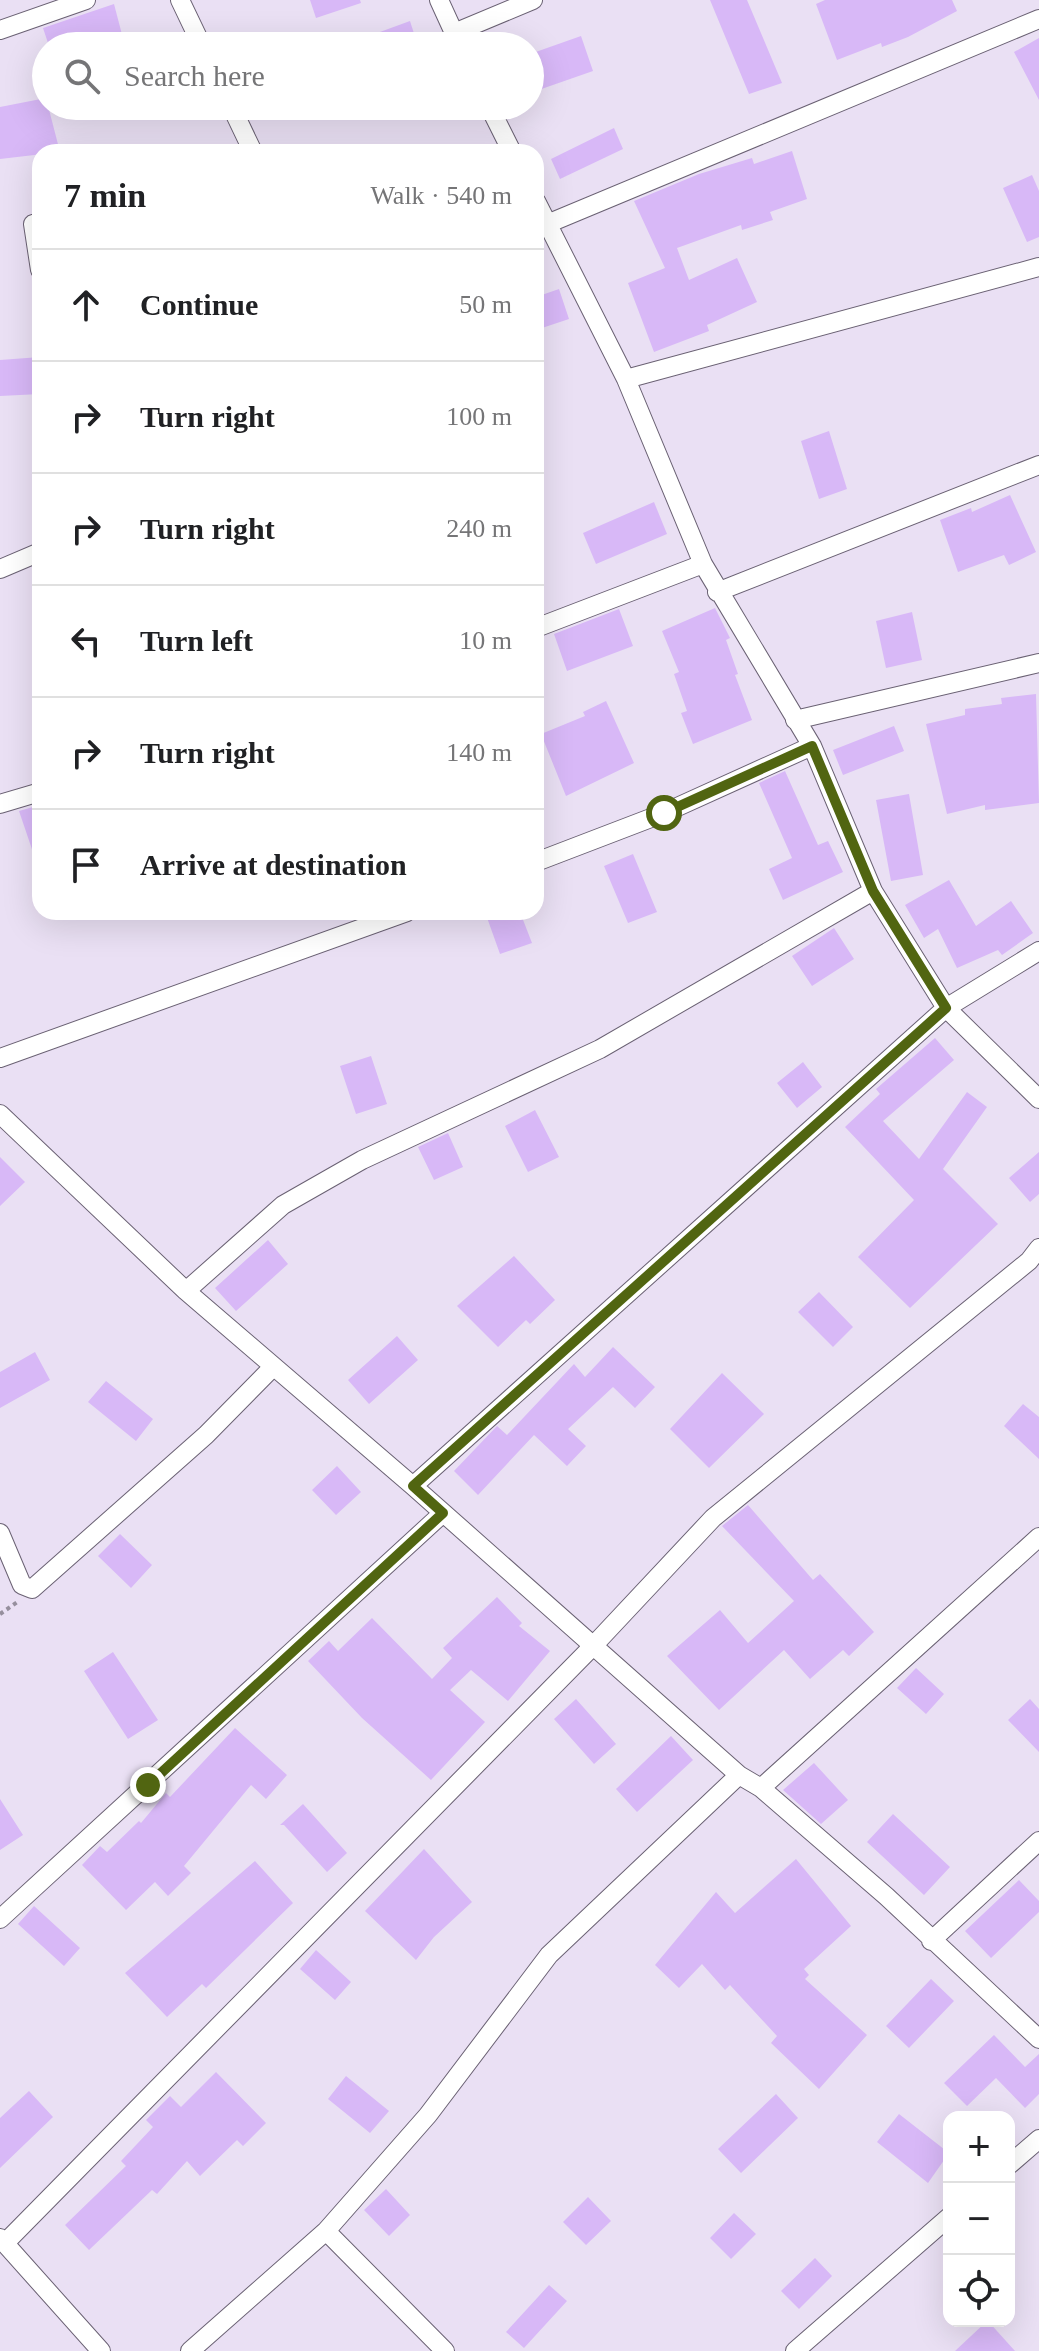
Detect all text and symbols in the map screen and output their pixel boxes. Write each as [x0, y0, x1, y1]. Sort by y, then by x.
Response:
search box [32, 32, 544, 120]
icon: search [60, 54, 104, 98]
text: Search here [124, 59, 265, 92]
text: 7 min [64, 177, 146, 214]
text: Walk · 540 m [370, 181, 512, 210]
icon: ahead [64, 283, 108, 327]
text: Continue [140, 288, 258, 321]
text: 50 m [459, 290, 512, 319]
icon: right [64, 395, 108, 439]
text: Turn right [140, 400, 275, 433]
text: 100 m [446, 402, 512, 431]
icon: right [64, 507, 108, 551]
text: Turn right [140, 512, 275, 545]
text: 240 m [446, 514, 512, 543]
icon: left [64, 619, 108, 663]
text: Turn left [140, 624, 253, 657]
text: 10 m [459, 626, 512, 655]
icon: right [64, 731, 108, 775]
text: Turn right [140, 736, 275, 769]
text: 140 m [446, 738, 512, 767]
route start [646, 795, 682, 831]
icon: arrive [64, 843, 108, 887]
text: Arrive at destination [140, 848, 407, 881]
route end [130, 1767, 166, 1803]
map controls [943, 2111, 1015, 2327]
button: + [943, 2111, 1015, 2183]
button: − [943, 2183, 1015, 2255]
button: locate [943, 2255, 1015, 2327]

